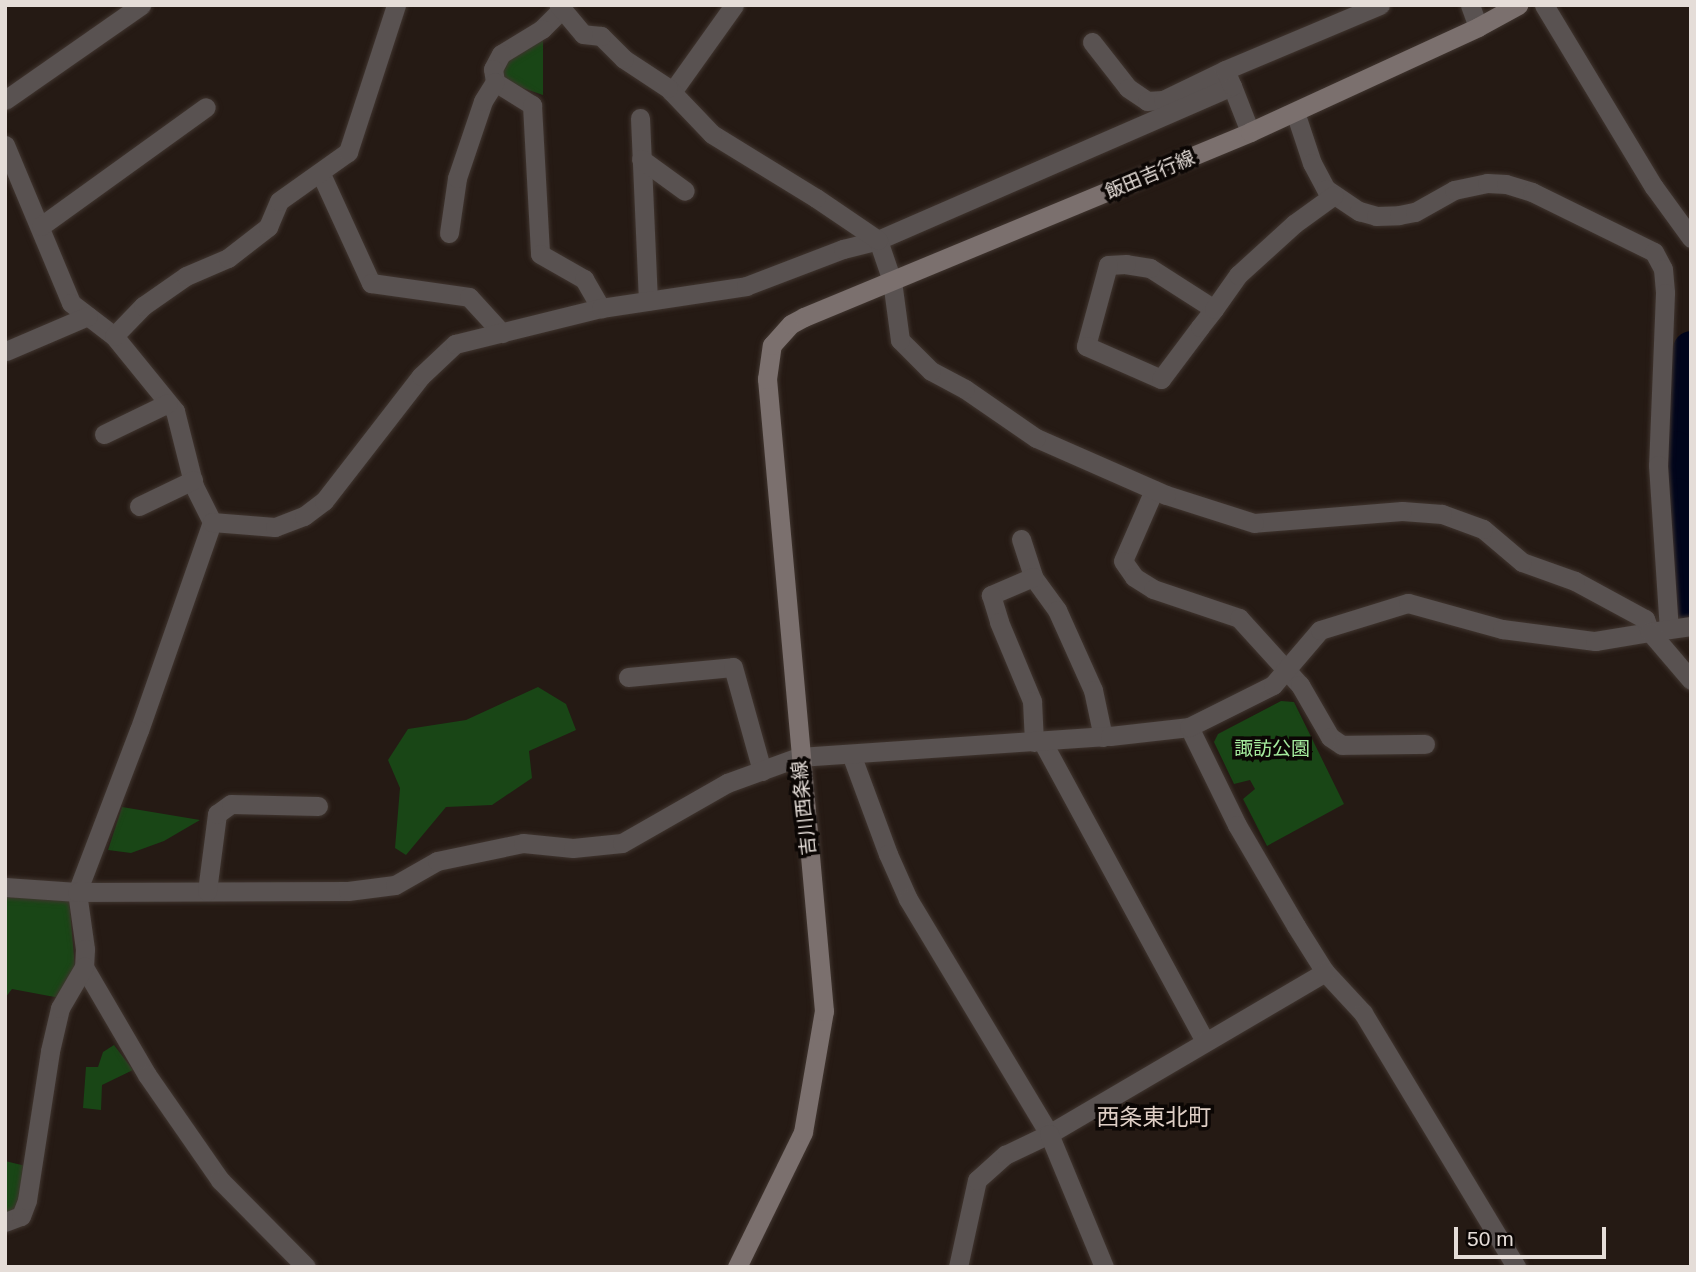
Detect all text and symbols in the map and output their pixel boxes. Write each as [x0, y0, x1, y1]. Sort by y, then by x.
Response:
street label: 飯田吉行線 [1102, 146, 1198, 204]
park label: 諏訪公園 [1234, 738, 1310, 760]
street label: 吉川西条線 [788, 760, 820, 856]
district label: 西条東北町 [1097, 1103, 1211, 1131]
scale bar [1458, 1212, 1610, 1256]
text: 50 m [1467, 1227, 1514, 1250]

